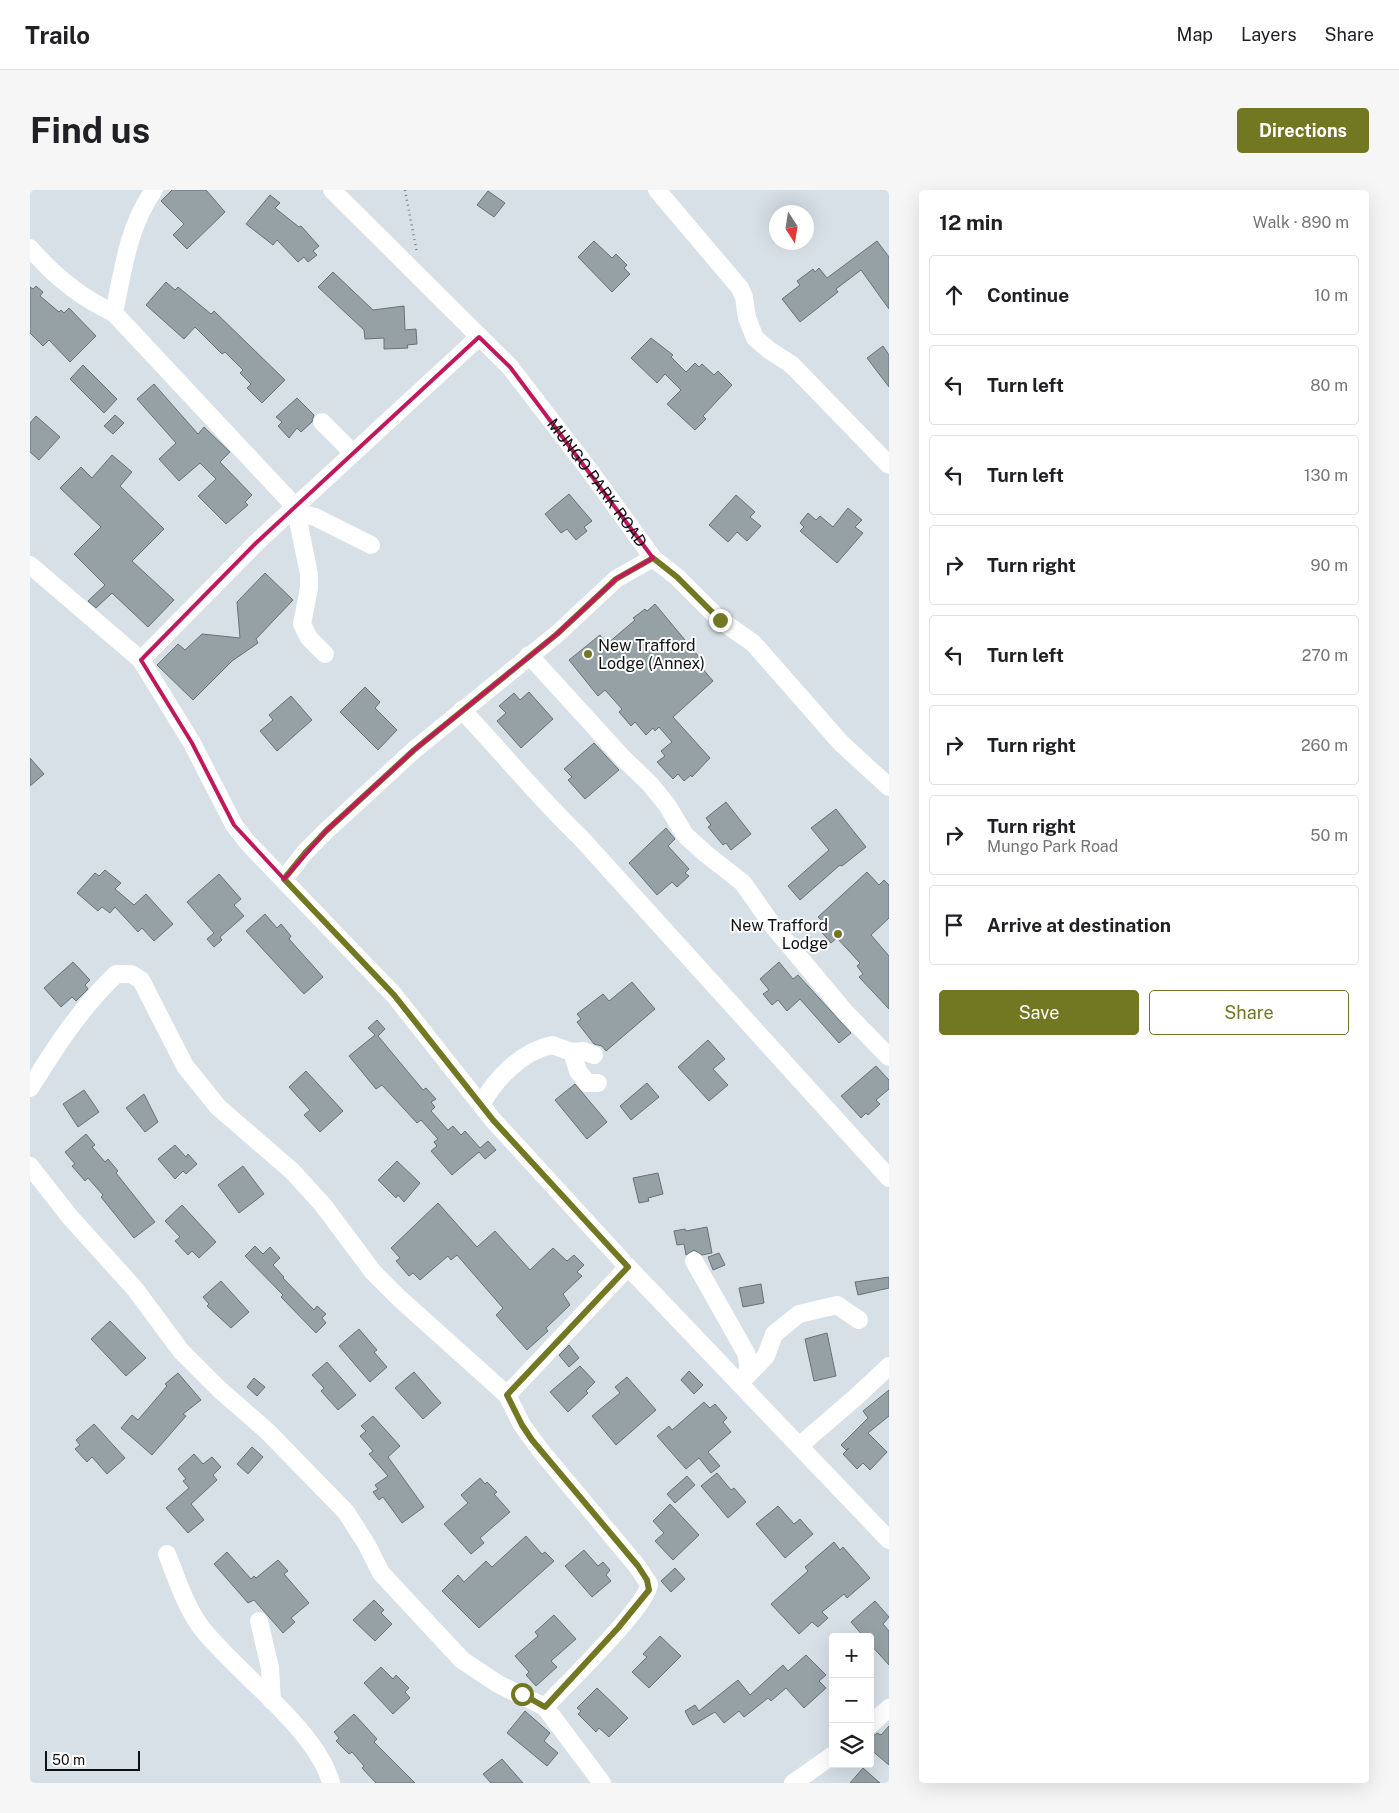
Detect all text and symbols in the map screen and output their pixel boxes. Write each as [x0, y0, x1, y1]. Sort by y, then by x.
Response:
text: Trailo [25, 21, 90, 49]
text: Map [1177, 24, 1213, 45]
text: Layers [1241, 24, 1297, 45]
text: Share [1325, 24, 1374, 45]
button: Directions [1237, 108, 1369, 153]
text: Find us [30, 110, 150, 151]
north arrow [769, 205, 814, 250]
text: 12 min [939, 210, 1003, 235]
text: Walk · 890 m [1253, 213, 1349, 232]
icon: ahead [940, 281, 968, 309]
text: Continue [987, 284, 1069, 306]
text: 10 m [1314, 286, 1348, 305]
icon: left [940, 371, 968, 399]
text: Turn left [987, 374, 1064, 396]
text: 80 m [1310, 376, 1348, 395]
street label: MUNGO PARK ROAD [544, 415, 651, 551]
icon: left [940, 461, 968, 489]
text: Turn left [987, 464, 1064, 486]
text: 130 m [1304, 466, 1348, 485]
icon: right [940, 551, 968, 579]
text: Turn right [987, 554, 1076, 576]
text: 90 m [1311, 556, 1348, 575]
route end [709, 609, 732, 632]
place label: New Trafford Lodge (Annex) [598, 636, 705, 673]
icon: left [940, 641, 968, 669]
text: Turn left [987, 644, 1064, 666]
text: 270 m [1302, 646, 1348, 665]
marker: New Trafford Lodge (Annex) [582, 648, 594, 660]
icon: right [940, 731, 968, 759]
text: Turn right [987, 734, 1076, 756]
text: 260 m [1301, 736, 1348, 755]
text: Turn right [987, 815, 1076, 837]
icon: right [940, 821, 968, 849]
text: 50 m [1310, 826, 1348, 845]
text: Mungo Park Road [987, 837, 1118, 856]
icon: arrive [940, 911, 968, 939]
text: Arrive at destination [987, 914, 1171, 936]
place label: New Trafford Lodge [730, 916, 828, 953]
marker: New Trafford Lodge [832, 928, 844, 940]
button: Save [939, 990, 1139, 1035]
button: Share [1149, 990, 1349, 1035]
map controls [829, 1633, 874, 1768]
button: + [829, 1633, 874, 1678]
button: − [829, 1678, 874, 1723]
route start [511, 1683, 534, 1706]
button: layers [829, 1723, 874, 1768]
scale bar [45, 1748, 140, 1771]
text: 50 m [52, 1752, 85, 1768]

